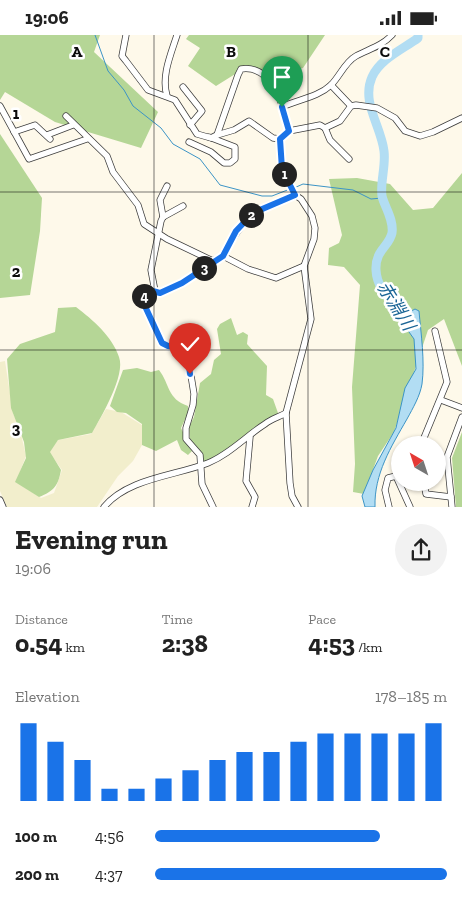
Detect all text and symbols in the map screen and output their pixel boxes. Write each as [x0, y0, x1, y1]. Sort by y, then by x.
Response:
text: 19:06 [25, 6, 69, 29]
text: A [72, 42, 83, 61]
text: B [226, 42, 236, 61]
text: C [380, 42, 390, 61]
pin [261, 56, 303, 107]
icon: arrive [268, 63, 296, 91]
text: 1 [13, 104, 20, 123]
pin: 1 [272, 161, 296, 187]
text: 1 [282, 166, 287, 183]
pin: 2 [238, 203, 264, 227]
text: 2 [248, 207, 255, 224]
pin: 3 [192, 255, 216, 281]
text: 3 [201, 260, 208, 277]
text: 2 [12, 262, 21, 281]
water label: 赤淵川 [372, 277, 421, 336]
pin: 4 [132, 283, 156, 309]
text: 4 [141, 288, 148, 305]
pin [169, 323, 211, 374]
icon: check [176, 330, 204, 358]
text: 3 [12, 419, 21, 438]
north arrow [391, 436, 446, 491]
map controls [391, 436, 446, 491]
text: Evening run [15, 523, 168, 556]
button: share [395, 524, 447, 576]
text: 19:06 [15, 559, 51, 578]
text: Distance [15, 611, 68, 628]
text: Time [162, 611, 193, 628]
text: Pace [308, 611, 336, 628]
text: 0.54 [15, 628, 62, 658]
text: 2:38 [162, 628, 208, 658]
text: 4:53 [308, 628, 355, 658]
text: km [62, 639, 85, 656]
text: /km [355, 639, 382, 656]
text: Elevation [15, 687, 80, 706]
text: 178–185 m [375, 687, 447, 706]
text: 100 m [15, 827, 57, 846]
text: 4:56 [95, 827, 124, 846]
text: 200 m [15, 865, 59, 884]
text: 4:37 [95, 865, 123, 884]

